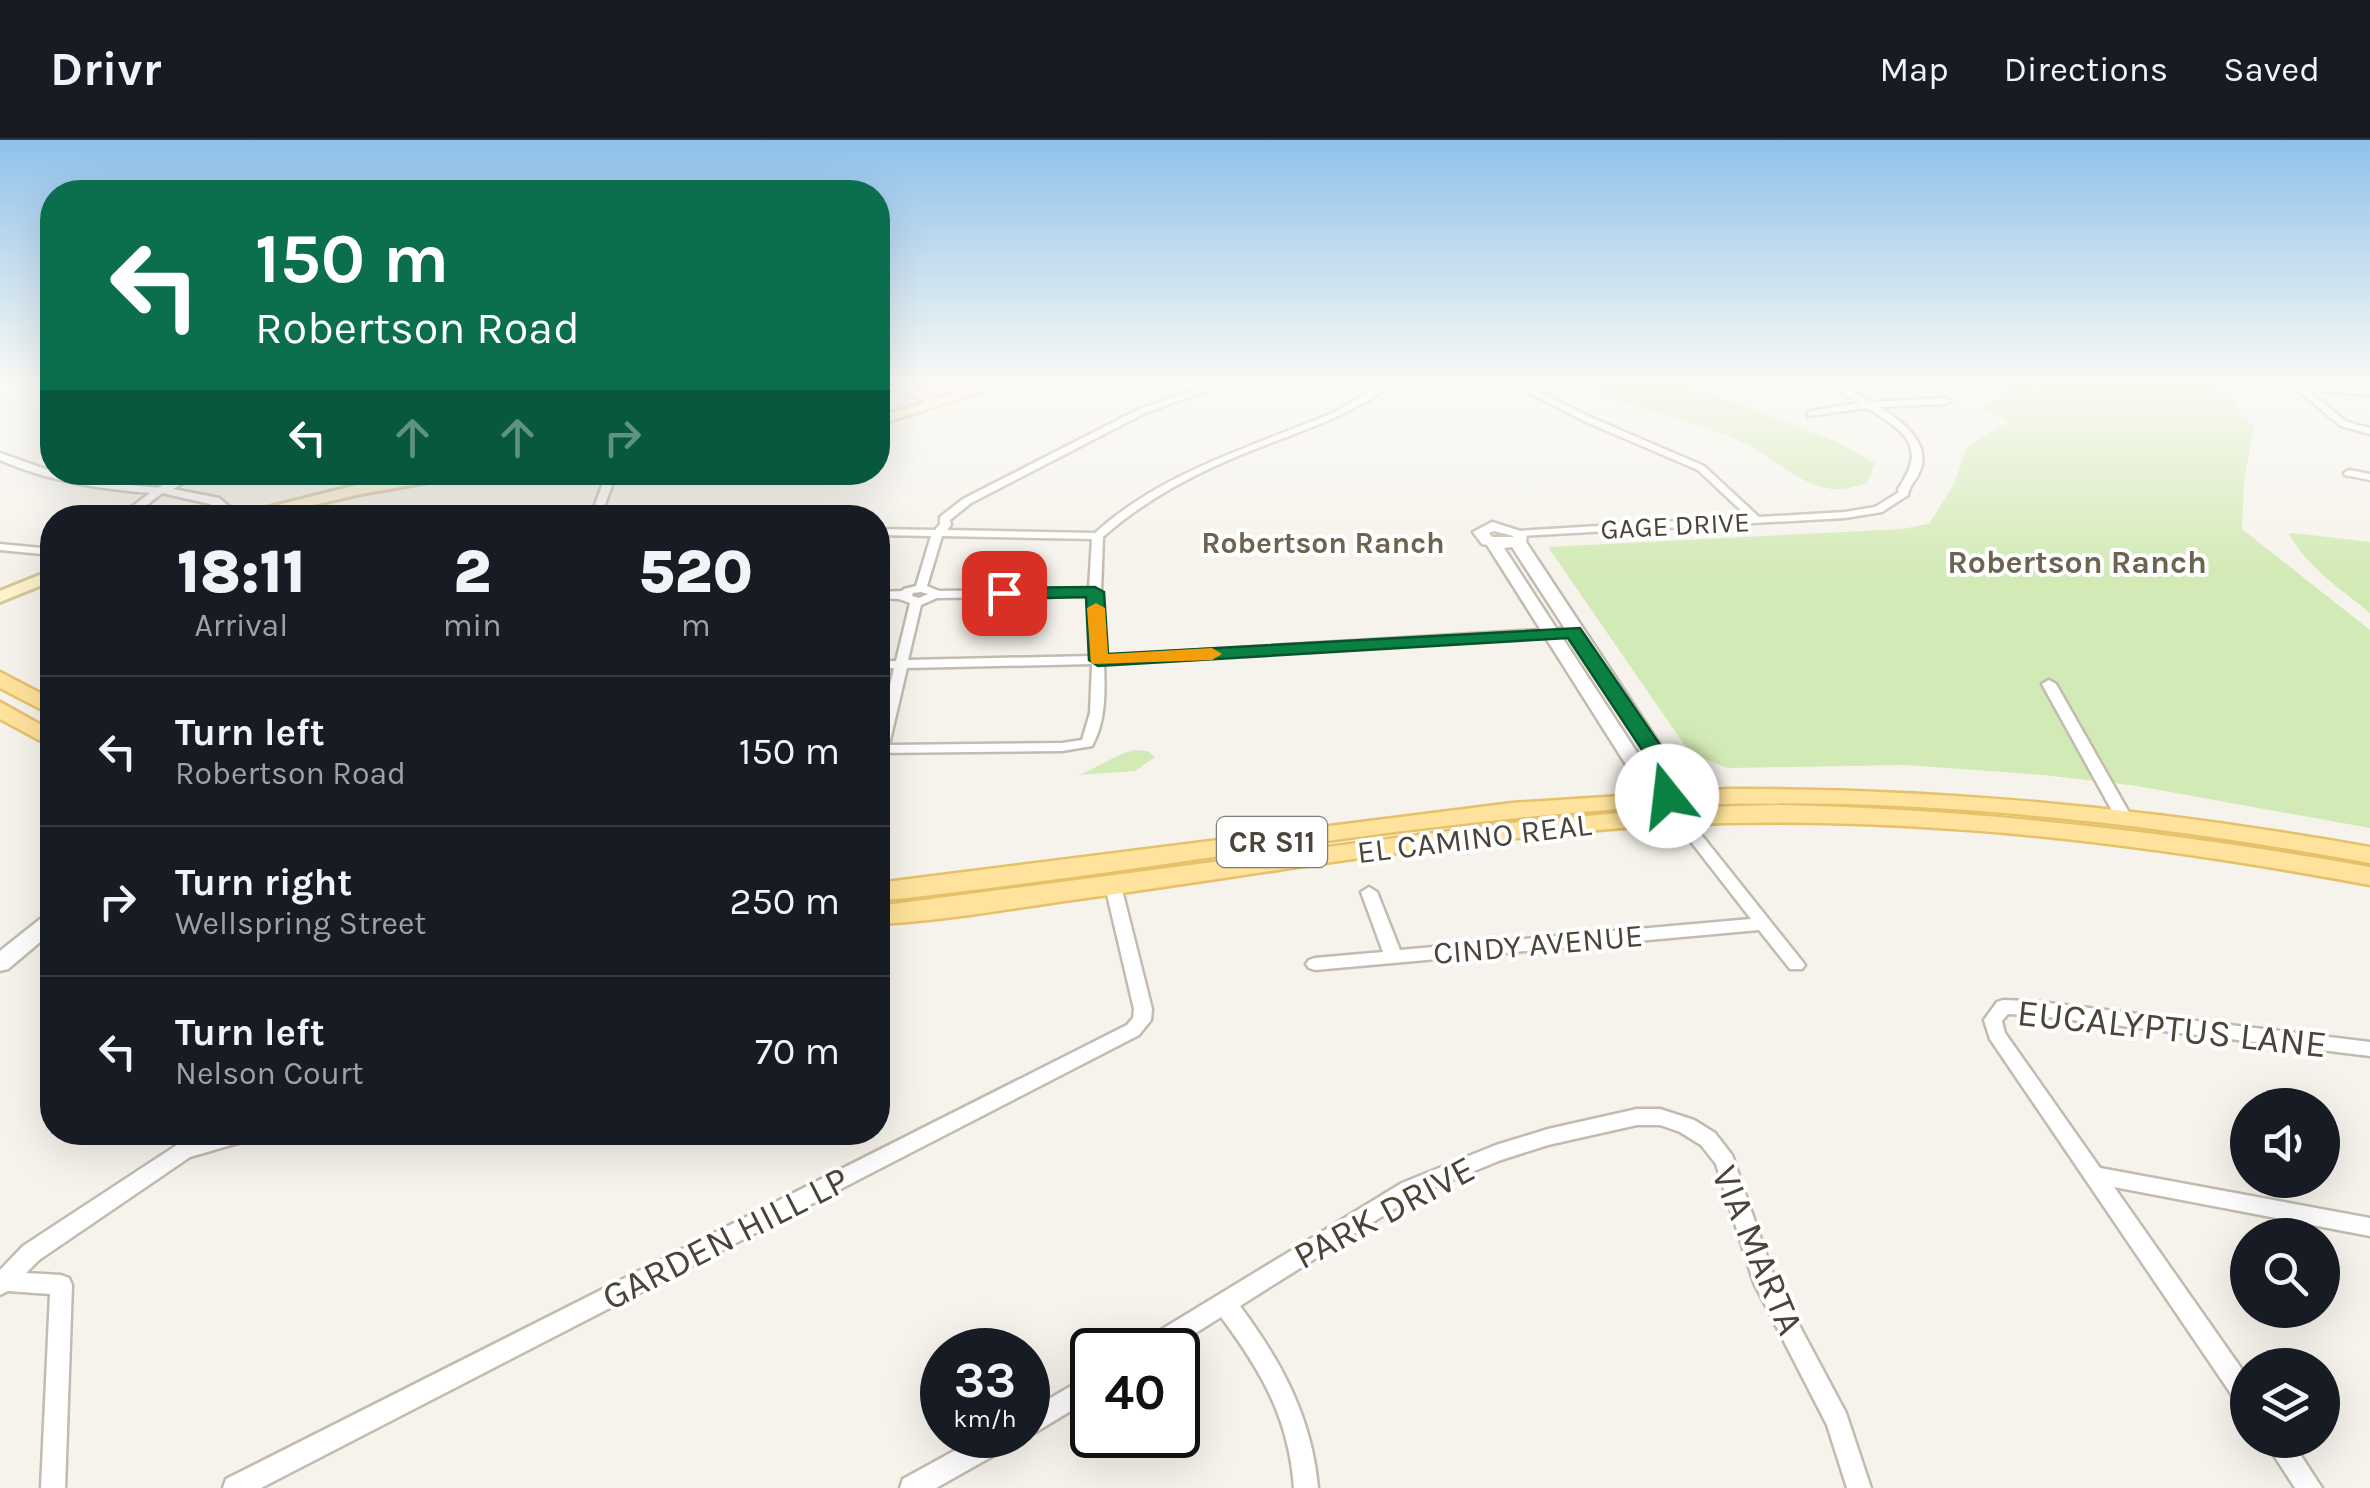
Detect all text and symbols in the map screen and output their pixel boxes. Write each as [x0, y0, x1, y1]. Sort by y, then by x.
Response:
text: Drivr [50, 41, 161, 97]
text: Map [1879, 49, 1949, 90]
text: Directions [2004, 49, 2168, 90]
text: Saved [2223, 49, 2320, 90]
text: 150 m [255, 218, 449, 300]
icon: left [90, 220, 220, 350]
text: Robertson Road [255, 302, 580, 354]
icon: left [280, 410, 335, 465]
icon: ahead [385, 410, 440, 465]
icon: ahead [490, 410, 545, 465]
icon: right [595, 410, 650, 465]
street label: GAGE DRIVE [1600, 505, 1751, 546]
district label: Robertson Ranch [1201, 525, 1445, 561]
text: 18:11 [177, 537, 306, 607]
text: 2 [453, 537, 491, 607]
text: 520 [639, 537, 753, 607]
district label: Robertson Ranch [1947, 544, 2207, 581]
pin [962, 551, 1047, 636]
icon: arrive [977, 566, 1032, 621]
text: Arrival [194, 607, 288, 644]
text: min [443, 607, 501, 644]
text: m [681, 607, 711, 644]
text: Turn left [175, 710, 325, 755]
icon: left [90, 724, 145, 779]
text: 150 m [739, 729, 840, 774]
position arrow [1615, 744, 1719, 848]
text: Robertson Road [175, 755, 406, 792]
street label: EL CAMINO REAL [1355, 806, 1593, 871]
road number: CR S11 [1217, 817, 1327, 867]
text: Turn right [175, 860, 352, 905]
icon: right [90, 874, 145, 929]
text: 250 m [729, 879, 840, 924]
text: Wellspring Street [175, 905, 426, 942]
street label: CINDY AVENUE [1432, 917, 1644, 972]
street label: EUCALYPTUS LANE [2015, 990, 2329, 1067]
text: Turn left [175, 1010, 325, 1055]
icon: left [90, 1024, 145, 1079]
text: 70 m [755, 1029, 840, 1074]
text: Nelson Court [175, 1055, 364, 1092]
map controls [2230, 1088, 2340, 1458]
button: sound [2230, 1088, 2340, 1198]
street label: PARK DRIVE [1286, 1146, 1482, 1279]
street label: GARDEN HILL LP [595, 1157, 856, 1320]
street label: VIA MARTA [1702, 1159, 1813, 1342]
button: search [2230, 1218, 2340, 1328]
speed limit sign: 40 [1070, 1328, 1200, 1458]
button: layers [2230, 1348, 2340, 1458]
text: 33 [954, 1351, 1016, 1410]
text: km/h [953, 1404, 1017, 1433]

